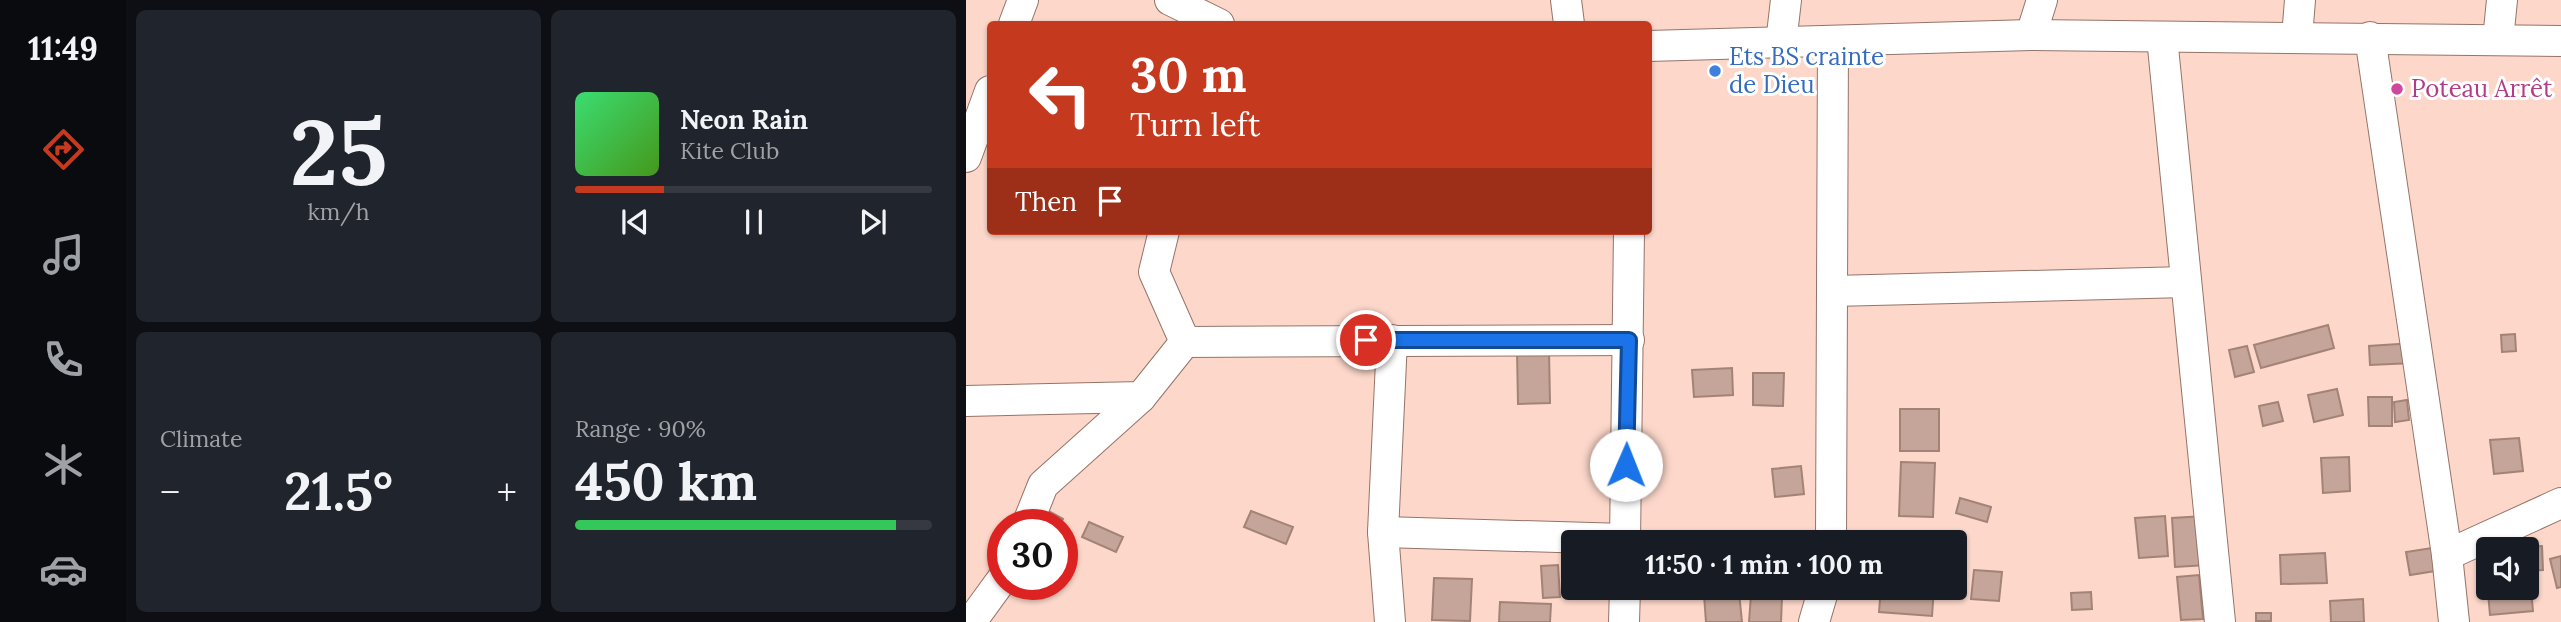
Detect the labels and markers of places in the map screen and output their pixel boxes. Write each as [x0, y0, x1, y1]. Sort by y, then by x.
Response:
place label: Ets BS crainte de Dieu [1729, 41, 1884, 100]
marker: Ets BS crainte de Dieu [1707, 63, 1723, 79]
place label: Poteau Arrêt [2411, 73, 2553, 104]
marker: Poteau Arrêt [2389, 81, 2405, 97]
pin [1336, 310, 1396, 370]

